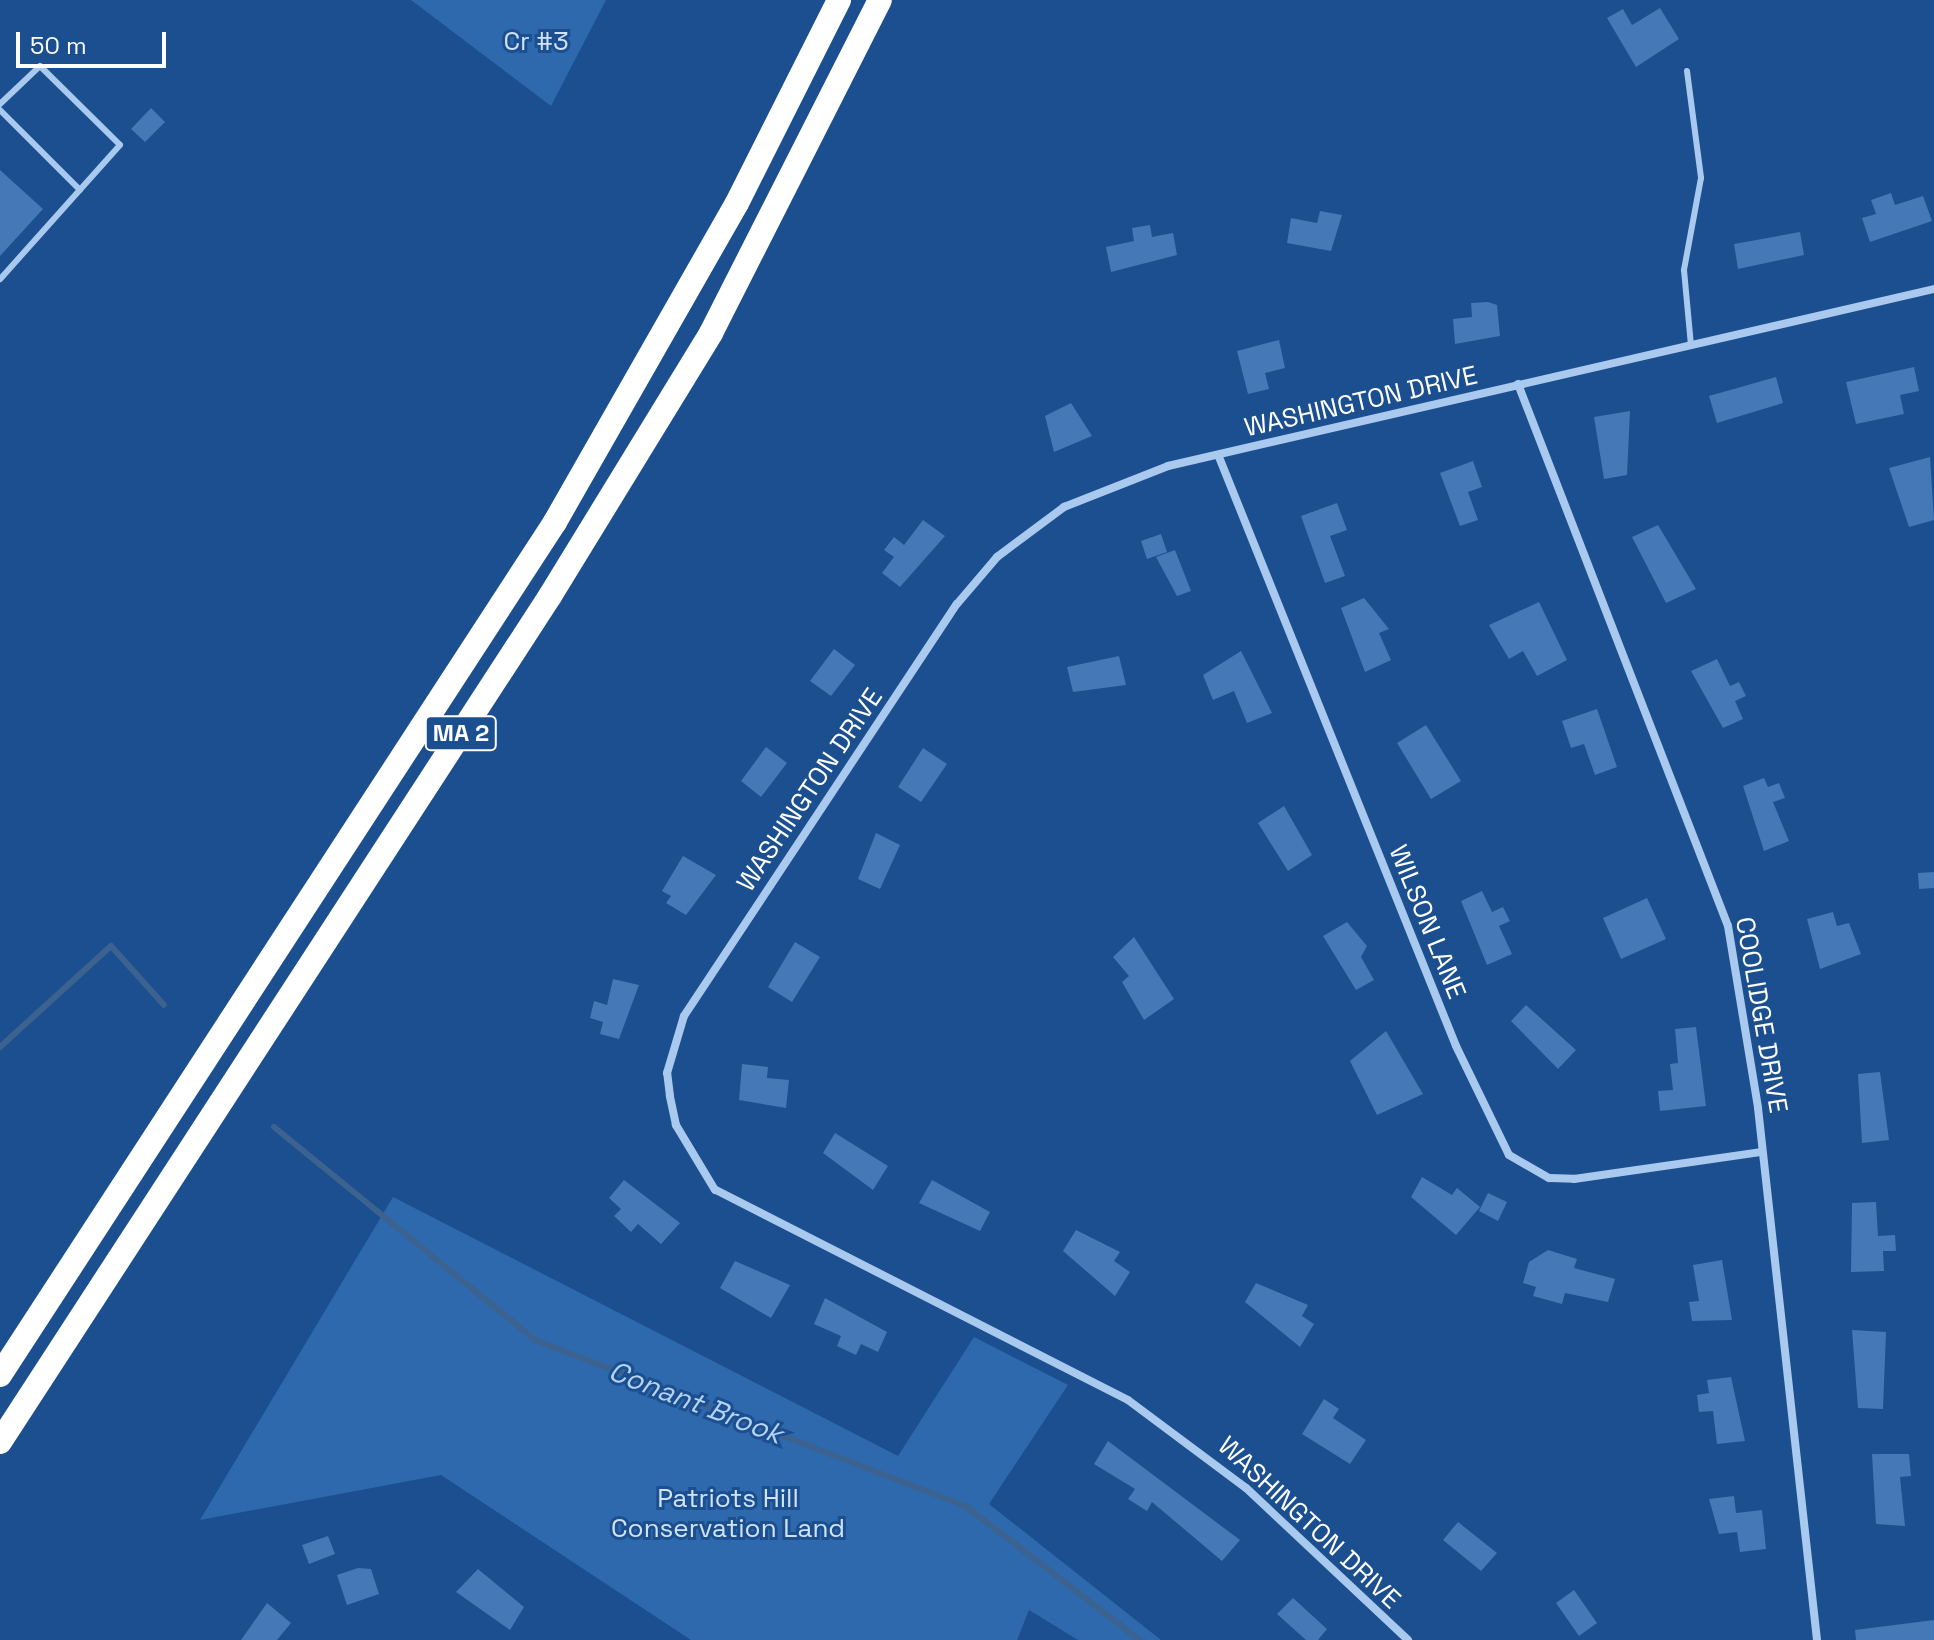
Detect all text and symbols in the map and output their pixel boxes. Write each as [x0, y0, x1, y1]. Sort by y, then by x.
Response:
scale bar [20, 16, 170, 66]
park label: Cr #3 [503, 26, 569, 58]
text: 50 m [30, 30, 87, 61]
street label: WASHINGTON DRIVE [1242, 360, 1480, 444]
street label: WASHINGTON DRIVE [731, 683, 889, 897]
road number: MA 2 [423, 713, 499, 753]
street label: WILSON LANE [1382, 841, 1472, 1003]
street label: COOLIDGE DRIVE [1728, 915, 1794, 1115]
water label: Conant Brook [604, 1353, 788, 1451]
street label: WASHINGTON DRIVE [1211, 1430, 1407, 1616]
park label: Patriots Hill Conservation Land [611, 1483, 845, 1544]

